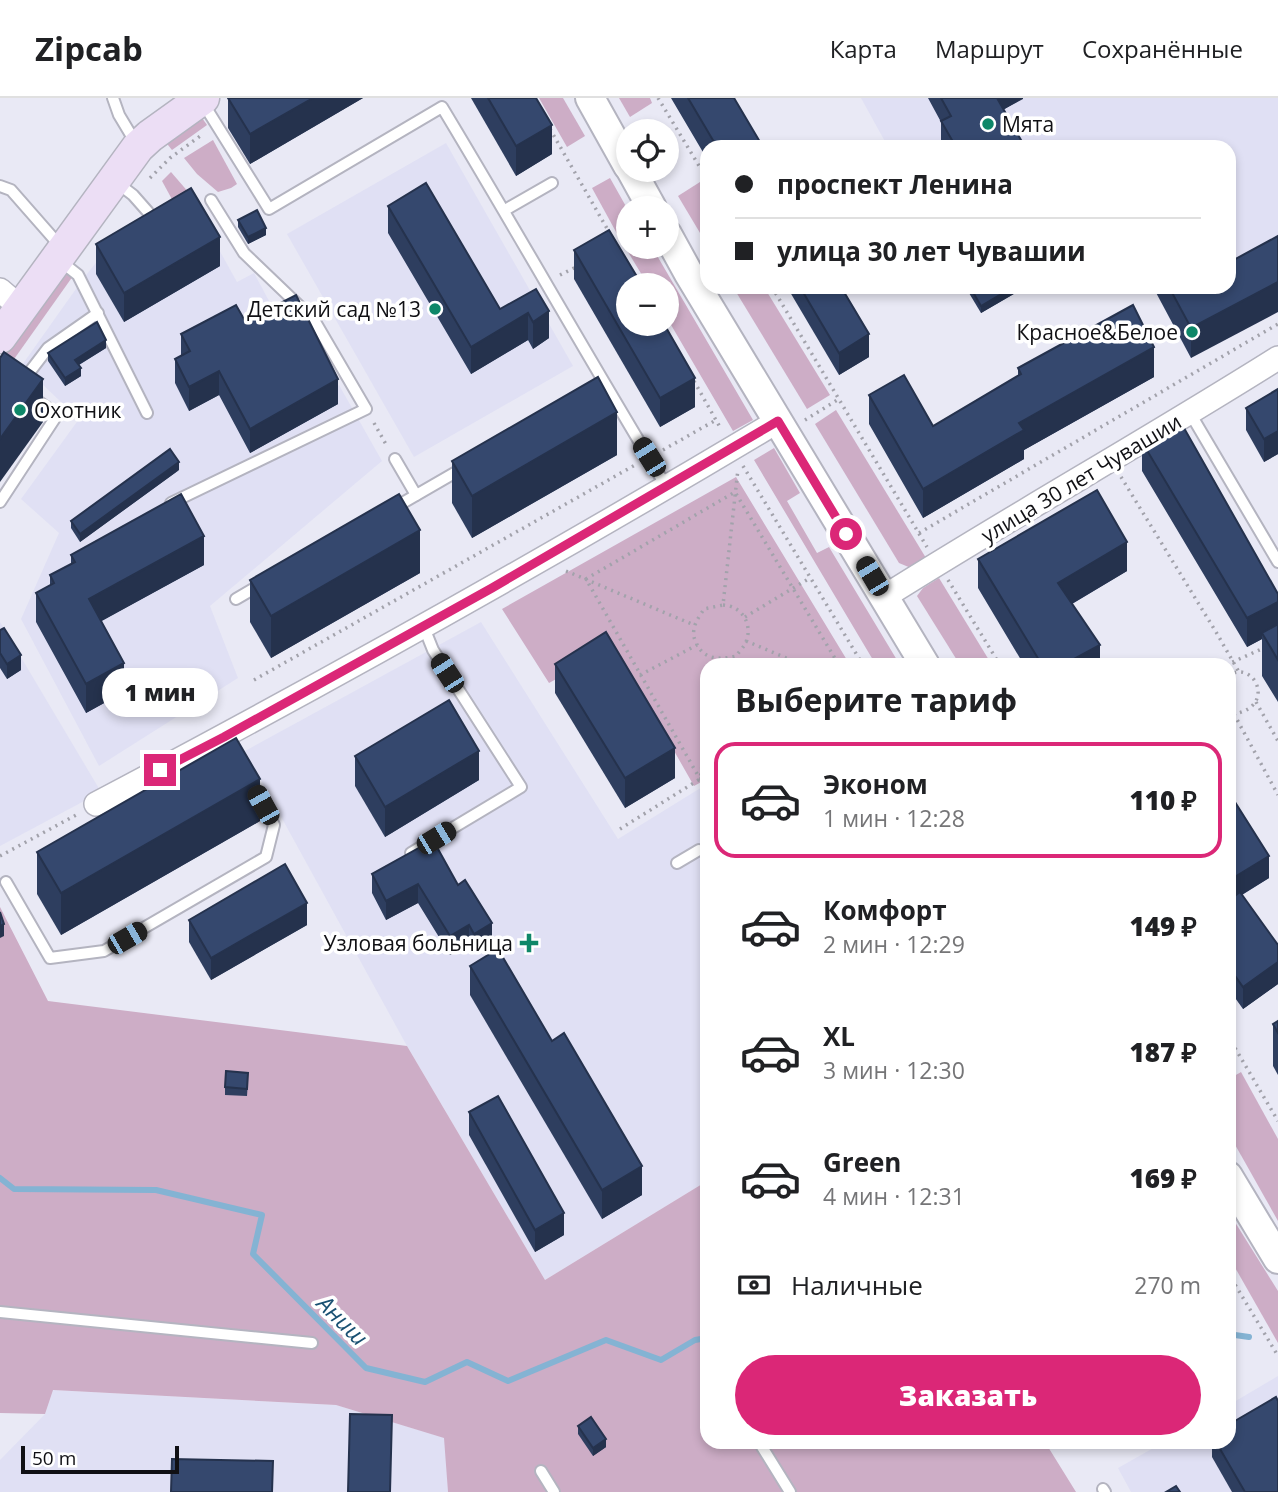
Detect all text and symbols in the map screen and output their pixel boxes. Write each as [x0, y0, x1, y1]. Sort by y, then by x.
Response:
text: Zipcab [35, 26, 143, 71]
text: Карта [830, 32, 897, 65]
text: Маршрут [935, 32, 1044, 65]
text: Сохранённые [1082, 32, 1243, 65]
place label: Мята [1002, 110, 1054, 138]
marker: Мята [980, 116, 996, 132]
map controls [616, 119, 679, 336]
button: locate [616, 119, 679, 182]
text: проспект Ленина [777, 166, 1013, 202]
button: + [616, 196, 679, 259]
text: улица 30 лет Чувашии [777, 233, 1086, 269]
button: − [616, 273, 679, 336]
place label: Детский сад №13 [247, 295, 421, 323]
marker: Детский сад №13 [427, 301, 443, 317]
place label: Красное&Белое [1017, 318, 1178, 346]
marker: Красное&Белое [1184, 324, 1200, 340]
place label: Охотник [34, 396, 121, 424]
marker: Охотник [12, 402, 28, 418]
street label: улица 30 лет Чувашии [976, 407, 1186, 549]
car [629, 434, 670, 480]
route start [830, 518, 862, 550]
car [853, 553, 892, 599]
car [427, 650, 468, 696]
callout: 1 мин [102, 668, 218, 718]
text: 1 мин [125, 676, 195, 708]
text: Выберите тариф [735, 678, 1017, 721]
route end [144, 754, 176, 786]
text: Эконом [823, 766, 928, 802]
icon: car [739, 769, 802, 832]
car [244, 782, 283, 828]
text: 110 ₽ [1129, 782, 1197, 818]
text: 1 мин · 12:28 [823, 802, 965, 834]
car [413, 818, 460, 858]
text: Комфорт [823, 892, 947, 928]
icon: car [739, 895, 802, 958]
text: 149 ₽ [1129, 908, 1197, 944]
car [104, 918, 151, 958]
text: 2 мин · 12:29 [823, 928, 965, 960]
place label: Узловая больница [323, 929, 513, 957]
marker: Узловая больница [519, 933, 539, 953]
text: XL [823, 1018, 855, 1054]
icon: car [739, 1021, 802, 1084]
text: 187 ₽ [1129, 1034, 1197, 1070]
text: 3 мин · 12:30 [823, 1054, 965, 1086]
text: Green [823, 1144, 901, 1180]
icon: car [739, 1147, 802, 1210]
text: 169 ₽ [1129, 1160, 1197, 1196]
text: 4 мин · 12:31 [823, 1180, 965, 1212]
icon: cash [735, 1266, 773, 1304]
text: Наличные [791, 1267, 923, 1303]
text: 270 m [1134, 1269, 1201, 1301]
water label: Аниш [309, 1286, 375, 1352]
button: Заказать [735, 1355, 1201, 1435]
scale bar [21, 1443, 178, 1475]
text: 50 m [32, 1445, 76, 1471]

